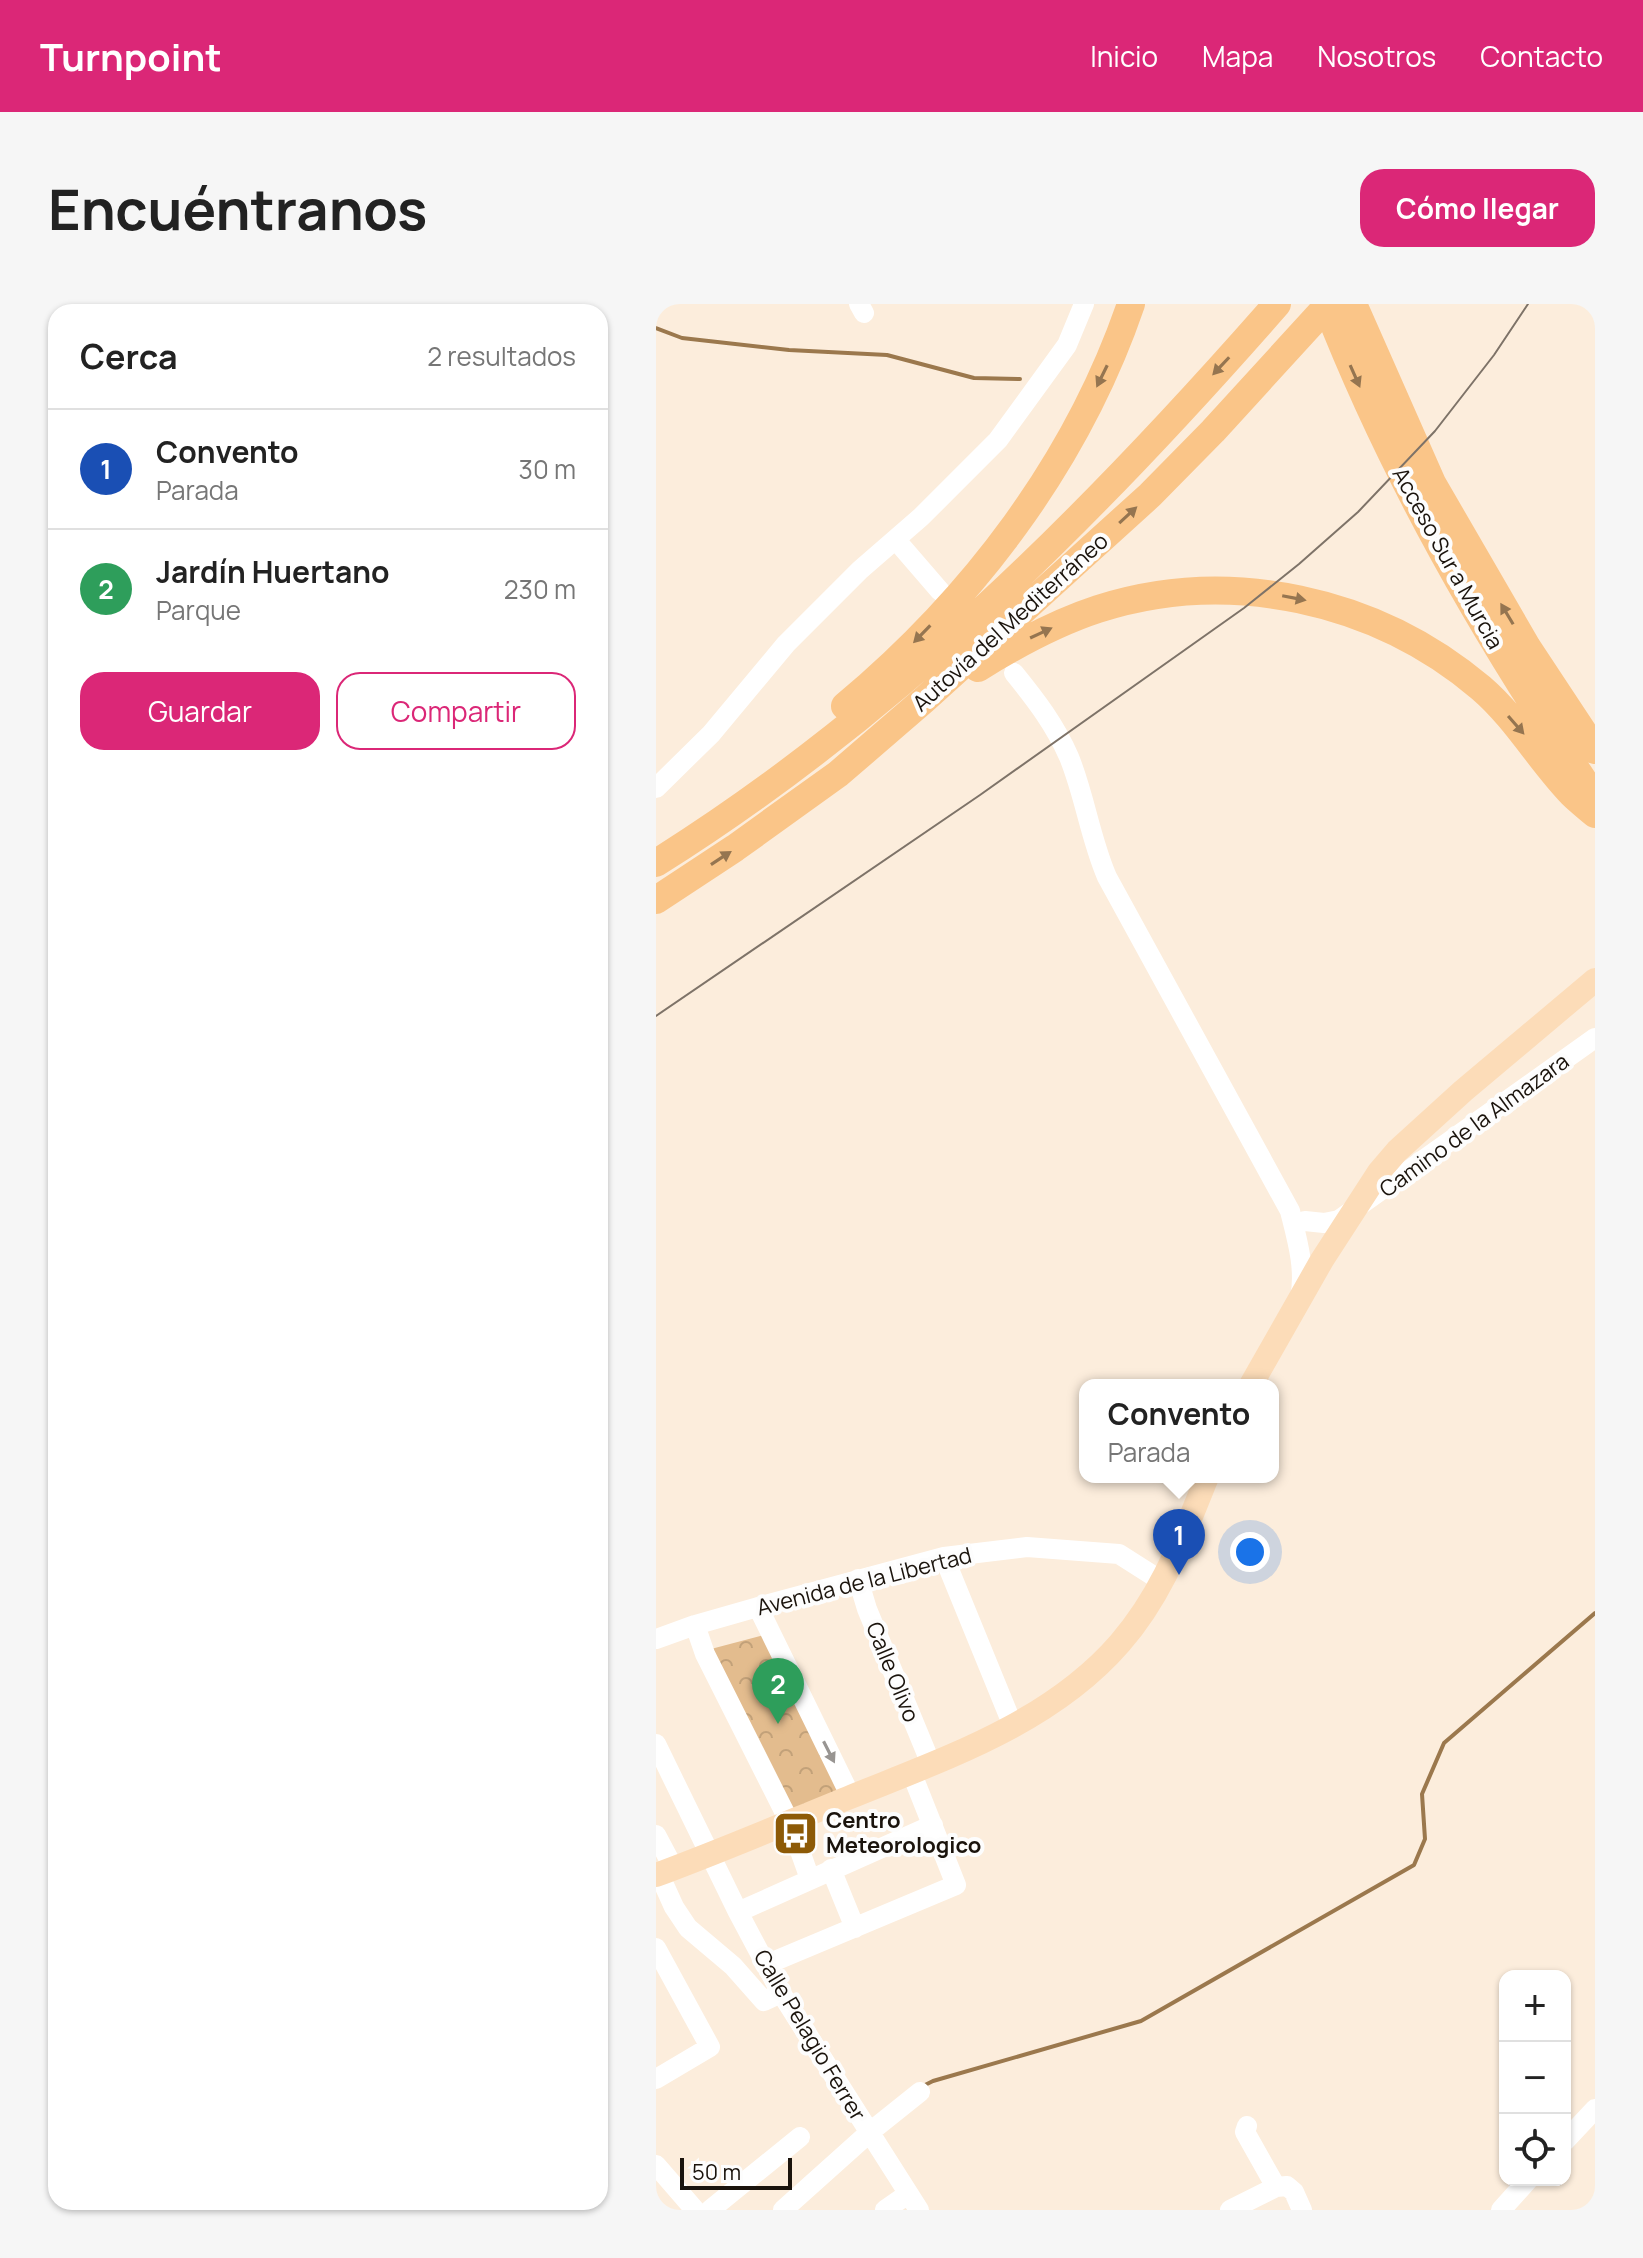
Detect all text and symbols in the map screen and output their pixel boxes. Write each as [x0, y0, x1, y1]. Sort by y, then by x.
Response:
text: Turnpoint [40, 30, 222, 82]
text: Inicio [1090, 37, 1158, 75]
text: Mapa [1202, 37, 1273, 75]
text: Nosotros [1317, 37, 1436, 75]
text: Contacto [1480, 37, 1603, 75]
button: Cómo llegar [1360, 169, 1595, 247]
text: Encuéntranos [48, 170, 427, 247]
text: Cerca [80, 333, 178, 379]
text: 2 resultados [427, 338, 576, 374]
one-way arrow [1213, 357, 1231, 376]
one-way arrow [1349, 364, 1362, 388]
one-way arrow [1095, 365, 1109, 388]
text: Convento [156, 431, 299, 472]
text: 1 [100, 451, 112, 487]
text: 30 m [519, 451, 576, 487]
street label: Acceso Sur a Murcia [1386, 462, 1510, 654]
text: Parada [156, 472, 239, 508]
one-way arrow [1118, 506, 1137, 524]
street label: Autovía del Mediterráneo [906, 526, 1114, 718]
text: Jardín Huertano [156, 551, 389, 592]
text: 2 [98, 571, 114, 607]
text: 230 m [504, 571, 576, 607]
text: Parque [156, 592, 241, 628]
one-way arrow [1282, 592, 1307, 605]
one-way arrow [1500, 603, 1514, 625]
one-way arrow [913, 624, 932, 643]
one-way arrow [1030, 626, 1053, 640]
button: Guardar [80, 672, 320, 750]
button: Compartir [336, 672, 576, 750]
one-way arrow [1506, 715, 1524, 734]
one-way arrow [710, 851, 732, 865]
street label: Camino de la Almazara [1373, 1046, 1575, 1204]
popup [1079, 1379, 1279, 1483]
text: Convento [1108, 1393, 1250, 1434]
text: Parada [1108, 1434, 1190, 1470]
pin: 1 [1153, 1509, 1205, 1575]
your location [1230, 1532, 1270, 1572]
street label: Avenida de la Libertad [753, 1540, 975, 1622]
street label: Calle Olivo [859, 1618, 927, 1726]
pin: 2 [752, 1658, 804, 1724]
one-way arrow [823, 1741, 836, 1764]
place label: Centro Meteorologico [826, 1805, 981, 1860]
bus stop icon: Centro Meteorologico [771, 1809, 819, 1857]
street label: Calle Pelagio Ferrer [747, 1944, 873, 2126]
map controls [1499, 1970, 1571, 2186]
button: + [1499, 1970, 1571, 2042]
button: − [1499, 2042, 1571, 2114]
button: locate [1499, 2114, 1571, 2186]
scale bar [680, 2154, 792, 2190]
text: 50 m [692, 2157, 741, 2187]

